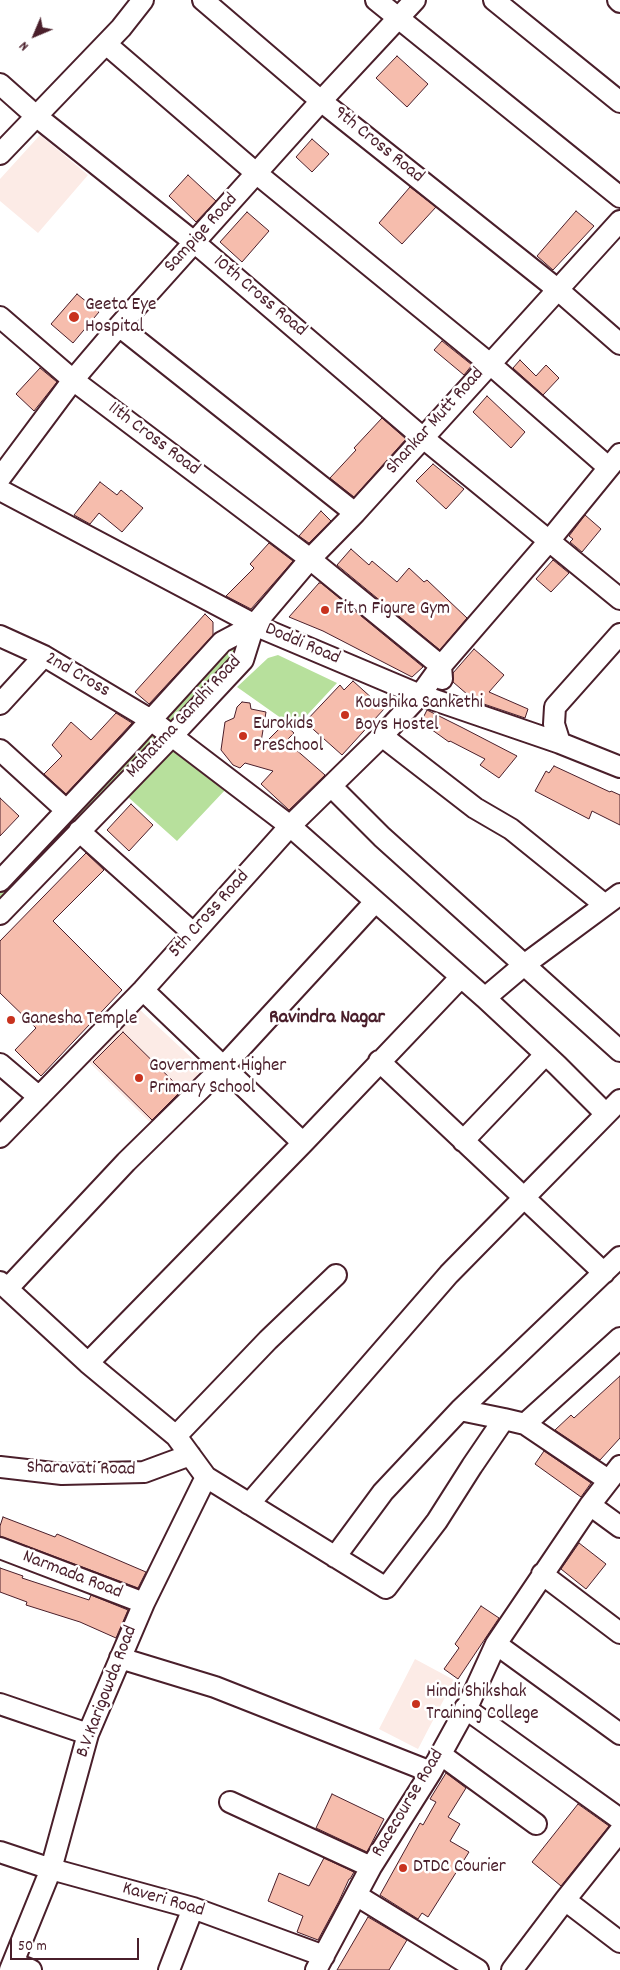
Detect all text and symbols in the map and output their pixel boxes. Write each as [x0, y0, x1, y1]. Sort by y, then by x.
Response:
north arrow [10, 10, 60, 60]
text: N [15, 36, 34, 55]
street label: 9th Cross Road [328, 103, 428, 189]
street label: Sampige Road [160, 190, 244, 278]
street label: 10th Cross Road [207, 251, 311, 343]
place label: Geeta Eye Hospital [85, 295, 156, 339]
marker: Geeta Eye Hospital [67, 310, 81, 324]
street label: Shankar Mutt Road [382, 364, 490, 480]
street label: 11th Cross Road [103, 398, 203, 482]
place label: Fit n Figure Gym [335, 599, 450, 621]
marker: Fit n Figure Gym [319, 604, 331, 616]
street label: Doddi Road [261, 619, 343, 671]
street label: 2nd Cross [40, 648, 114, 704]
street label: Mahatma Gandhi Road [122, 652, 248, 784]
place label: Koushika Sankethi Boys Hostel [355, 693, 483, 737]
marker: Koushika Sankethi Boys Hostel [339, 709, 351, 721]
place label: Eurokids PreSchool [253, 714, 323, 758]
marker: Eurokids PreSchool [237, 730, 249, 742]
street label: 5th Cross Road [165, 867, 255, 963]
district label: Ravindra Nagar [269, 1007, 385, 1031]
place label: Ganesha Temple [21, 1009, 137, 1031]
marker: Ganesha Temple [5, 1014, 17, 1026]
place label: Government Higher Primary School [149, 1056, 286, 1100]
marker: Government Higher Primary School [133, 1072, 145, 1084]
street label: Sharavati Road [26, 1458, 136, 1482]
street label: Narmada Road [19, 1547, 125, 1605]
street label: B.V.Karigowda Road [72, 1623, 144, 1761]
place label: Hindi Shikshak Training College [426, 1682, 539, 1726]
marker: Hindi Shikshak Training College [410, 1698, 422, 1710]
street label: Racecourse Road [368, 1746, 450, 1862]
place label: DTDC Courier [413, 1857, 506, 1879]
marker: DTDC Courier [397, 1862, 409, 1874]
street label: Kaveri Road [119, 1878, 207, 1924]
scale bar [12, 1928, 141, 1960]
text: 50 m [18, 1936, 47, 1958]

